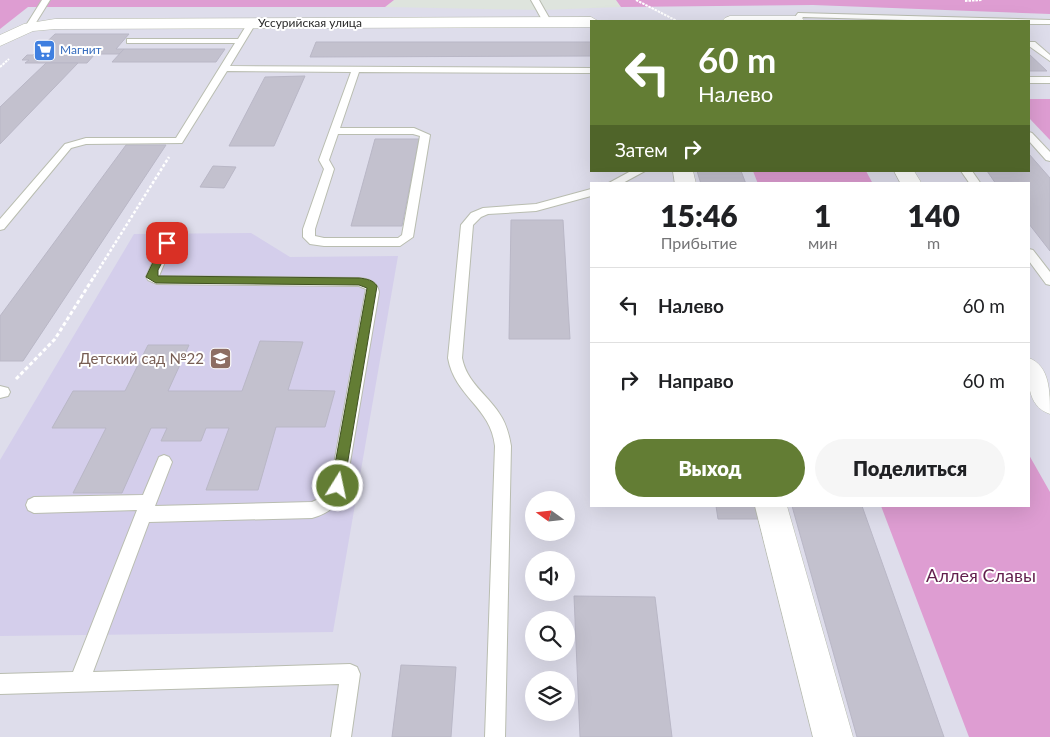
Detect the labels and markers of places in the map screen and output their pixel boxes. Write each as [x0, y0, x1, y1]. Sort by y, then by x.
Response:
supermarket icon: Магнит [32, 38, 56, 62]
place label: Магнит [60, 42, 102, 57]
pin [146, 222, 188, 264]
school or university icon: Детский сад №22 [208, 347, 232, 371]
place label: Детский сад №22 [79, 349, 204, 367]

